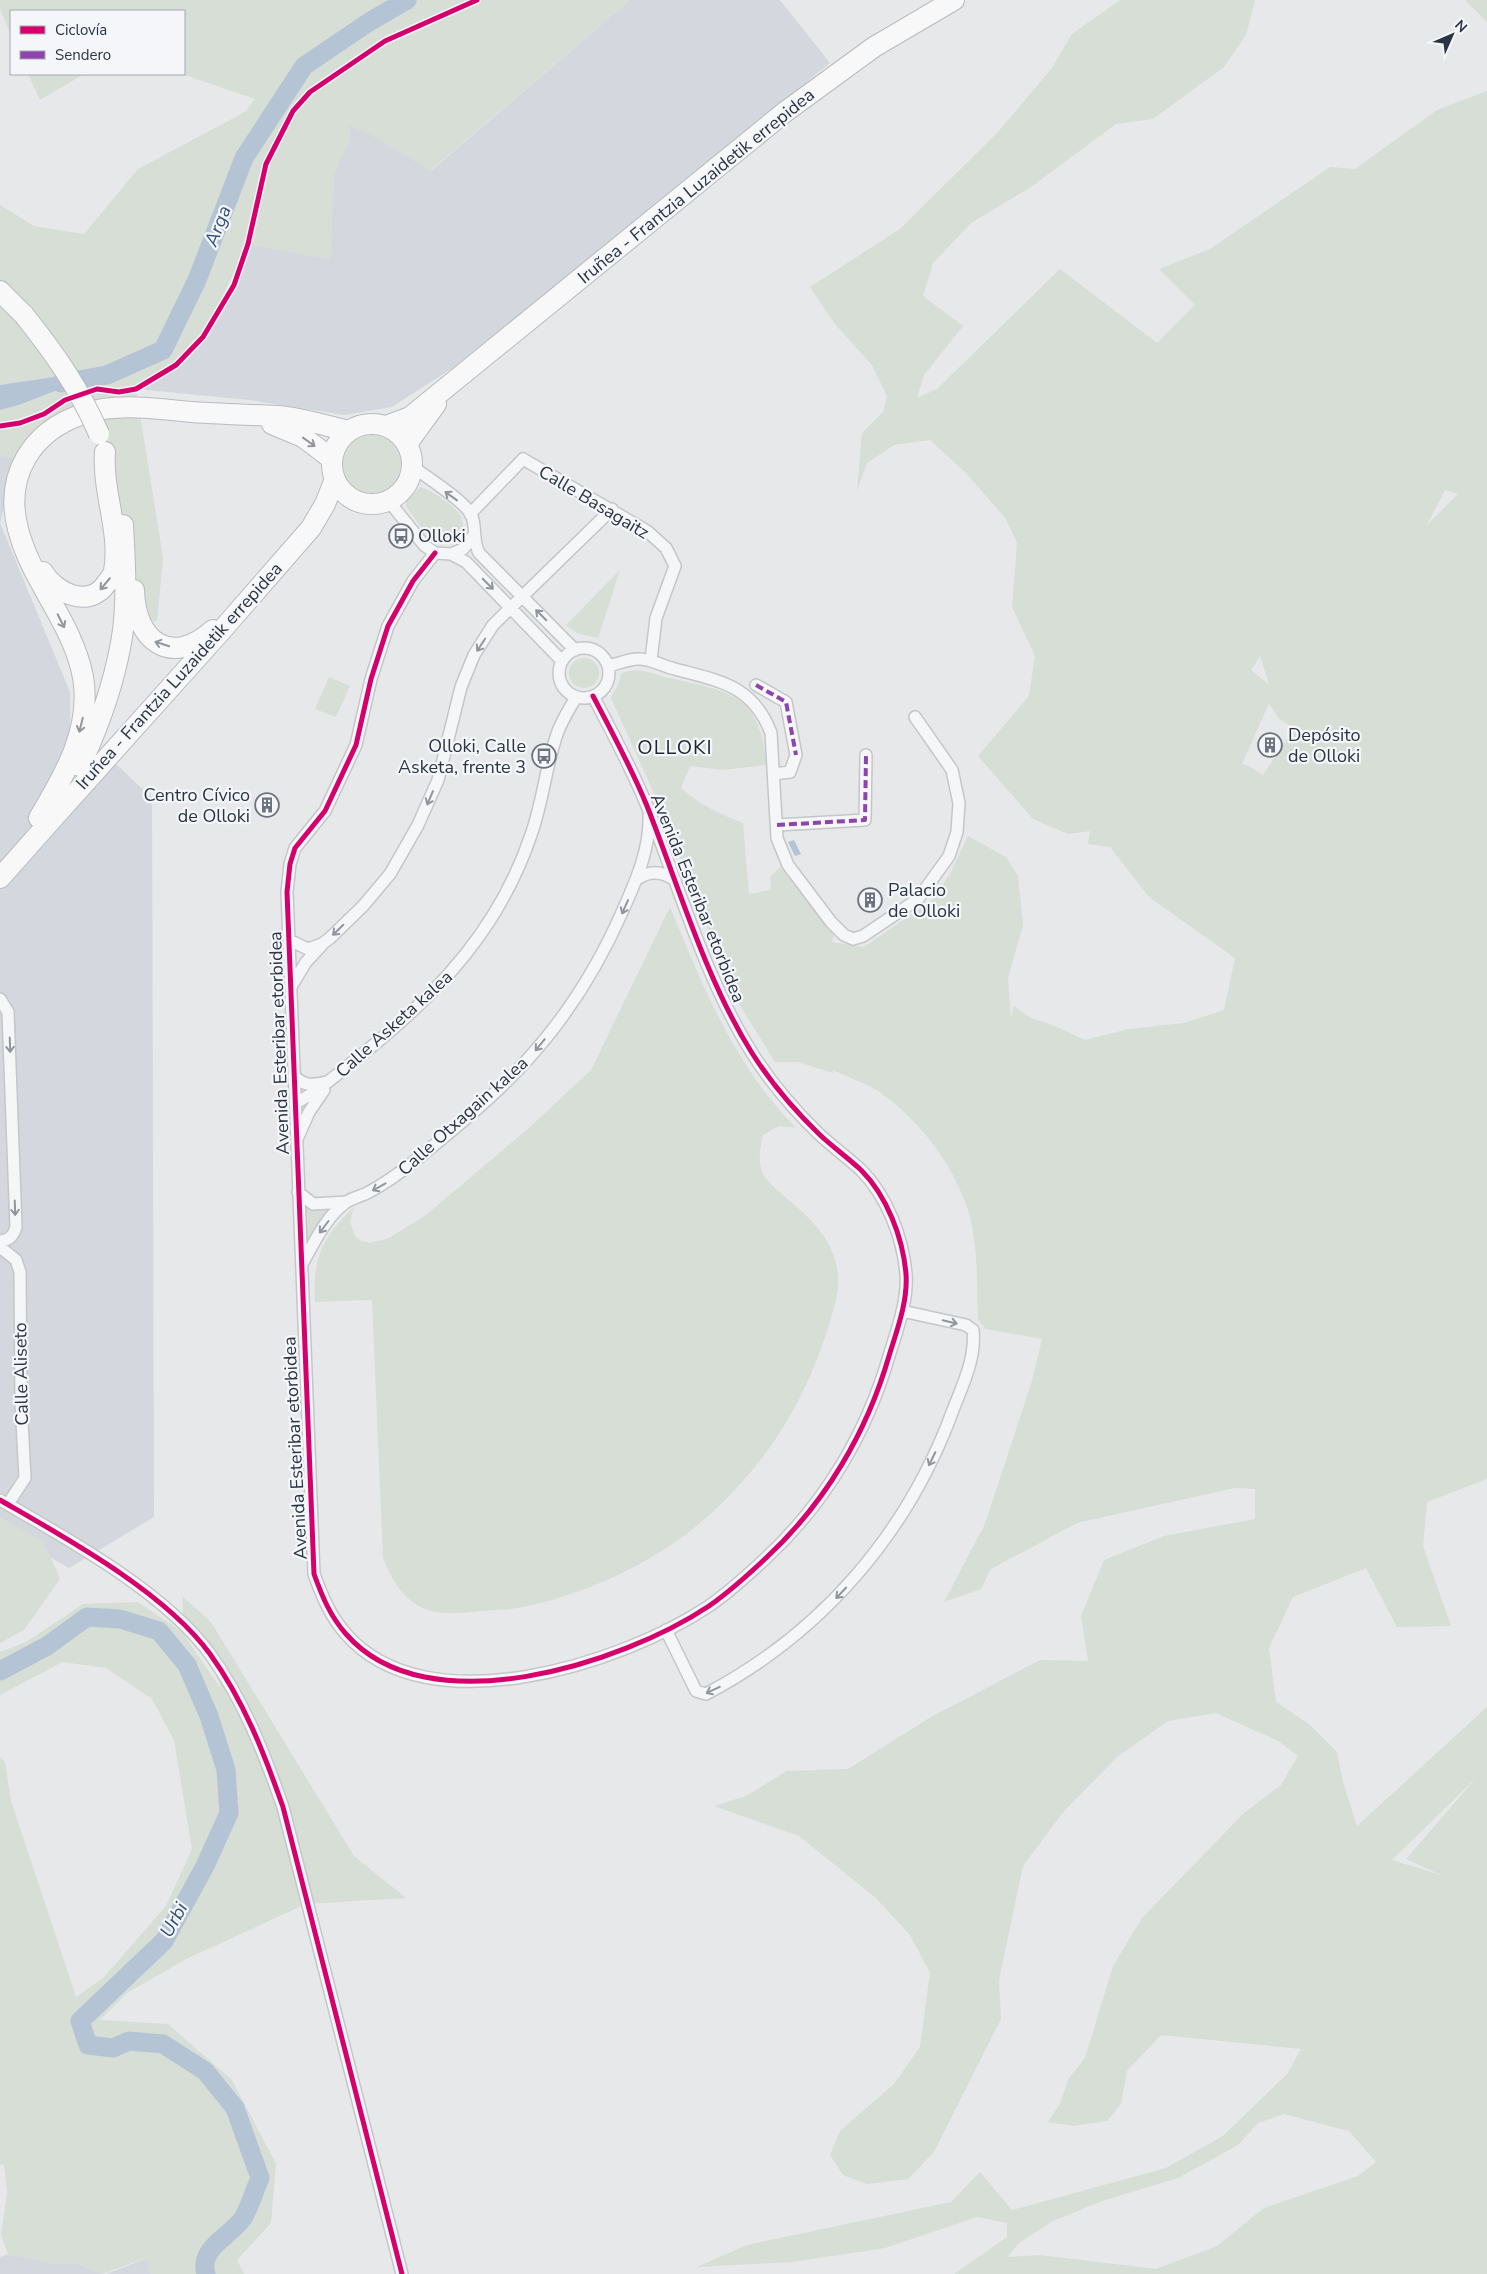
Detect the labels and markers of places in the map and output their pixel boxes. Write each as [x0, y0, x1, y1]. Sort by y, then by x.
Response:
bus stop icon: Olloki [388, 523, 414, 549]
place label: Olloki [418, 524, 466, 548]
place label: Depósito de Olloki [1288, 723, 1361, 768]
building icon: Depósito de Olloki [1257, 732, 1283, 758]
place label: Olloki, Calle Asketa, frente 3 [398, 734, 526, 779]
bus stop icon: Olloki, Calle Asketa, frente 3 [531, 743, 557, 769]
place label: Centro Cívico de Olloki [144, 783, 250, 828]
building icon: Centro Cívico de Olloki [254, 792, 280, 818]
place label: Palacio de Olloki [888, 878, 960, 923]
building icon: Palacio de Olloki [857, 887, 883, 913]

